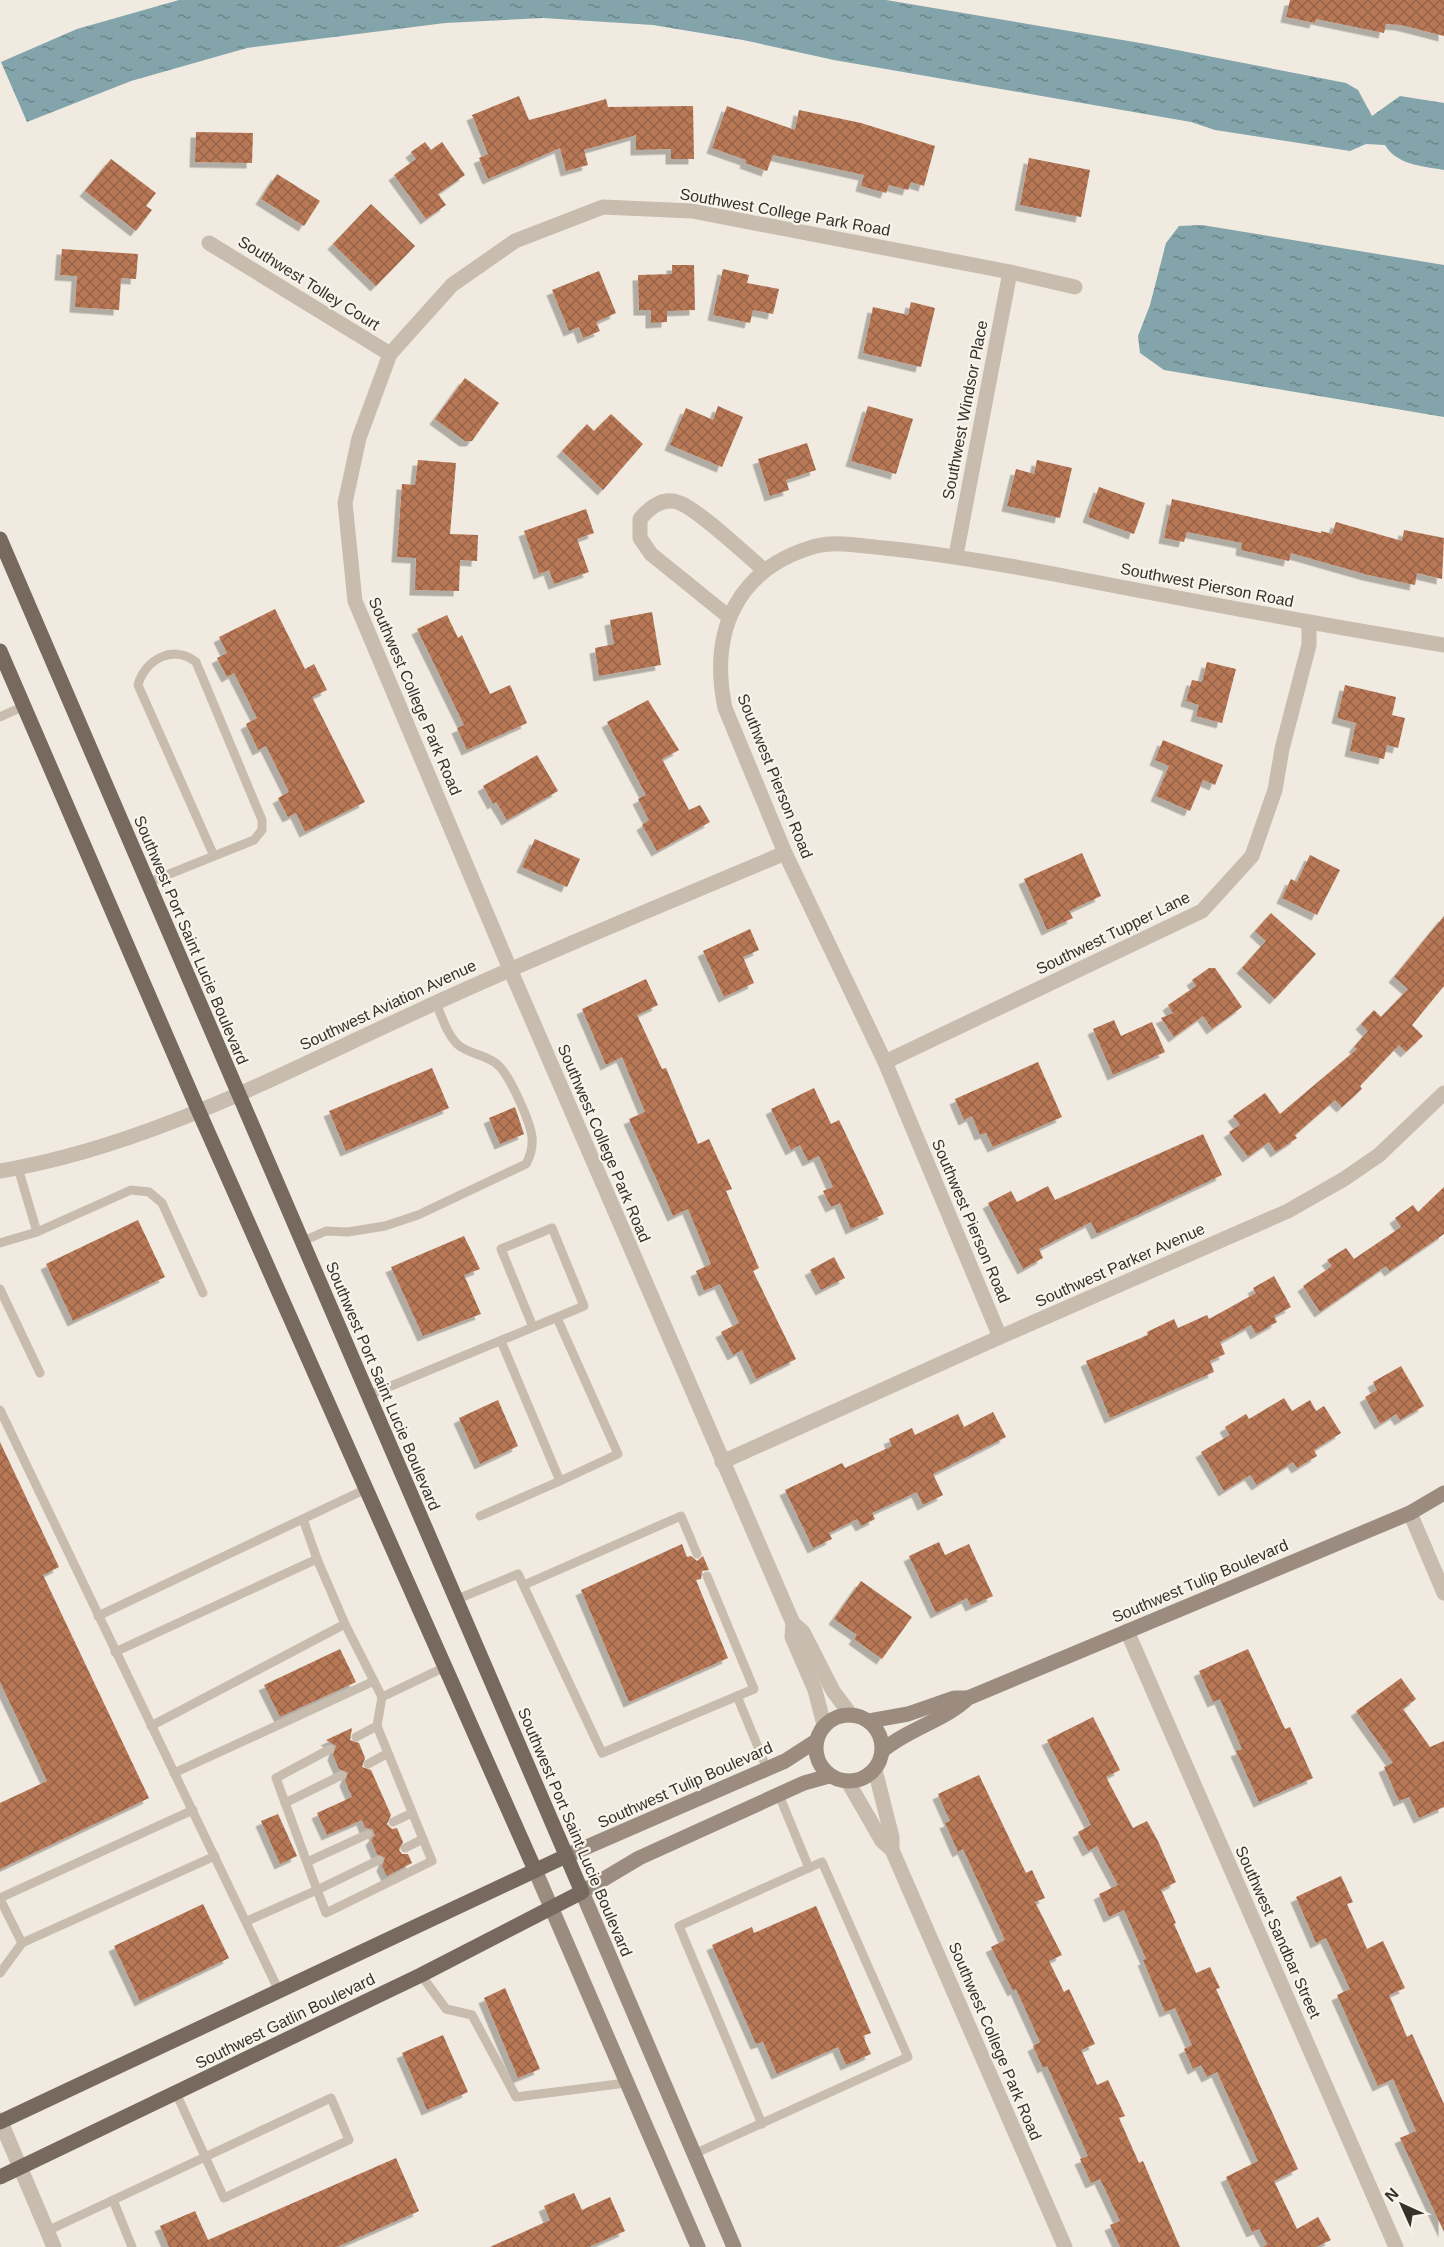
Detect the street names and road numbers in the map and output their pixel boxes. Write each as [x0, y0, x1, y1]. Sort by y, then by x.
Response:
street label: Southwest College Park Road [678, 185, 892, 239]
street label: Southwest Tolley Court [235, 233, 383, 334]
street label: Southwest Windsor Place [939, 319, 991, 501]
street label: Southwest Pierson Road [1119, 560, 1295, 610]
street label: Southwest College Park Road [365, 594, 465, 798]
street label: Southwest Pierson Road [734, 691, 816, 861]
street label: Southwest Port Saint Lucie Boulevard [131, 813, 251, 1067]
street label: Southwest Tupper Lane [1033, 888, 1193, 978]
street label: Southwest Aviation Avenue [297, 957, 479, 1053]
street label: Southwest College Park Road [554, 1041, 654, 1245]
street label: Southwest Pierson Road [929, 1137, 1013, 1305]
street label: Southwest Parker Avenue [1033, 1220, 1208, 1310]
street label: Southwest Port Saint Lucie Boulevard [323, 1259, 443, 1513]
street label: Southwest Tulip Boulevard [1109, 1536, 1291, 1626]
street label: Southwest Port Saint Lucie Boulevard [515, 1705, 635, 1959]
street label: Southwest Tulip Boulevard [595, 1739, 775, 1831]
street label: Southwest Sandbar Street [1232, 1843, 1324, 2021]
street label: Southwest College Park Road [945, 1939, 1045, 2143]
street label: Southwest Gatlin Boulevard [193, 1970, 377, 2072]

